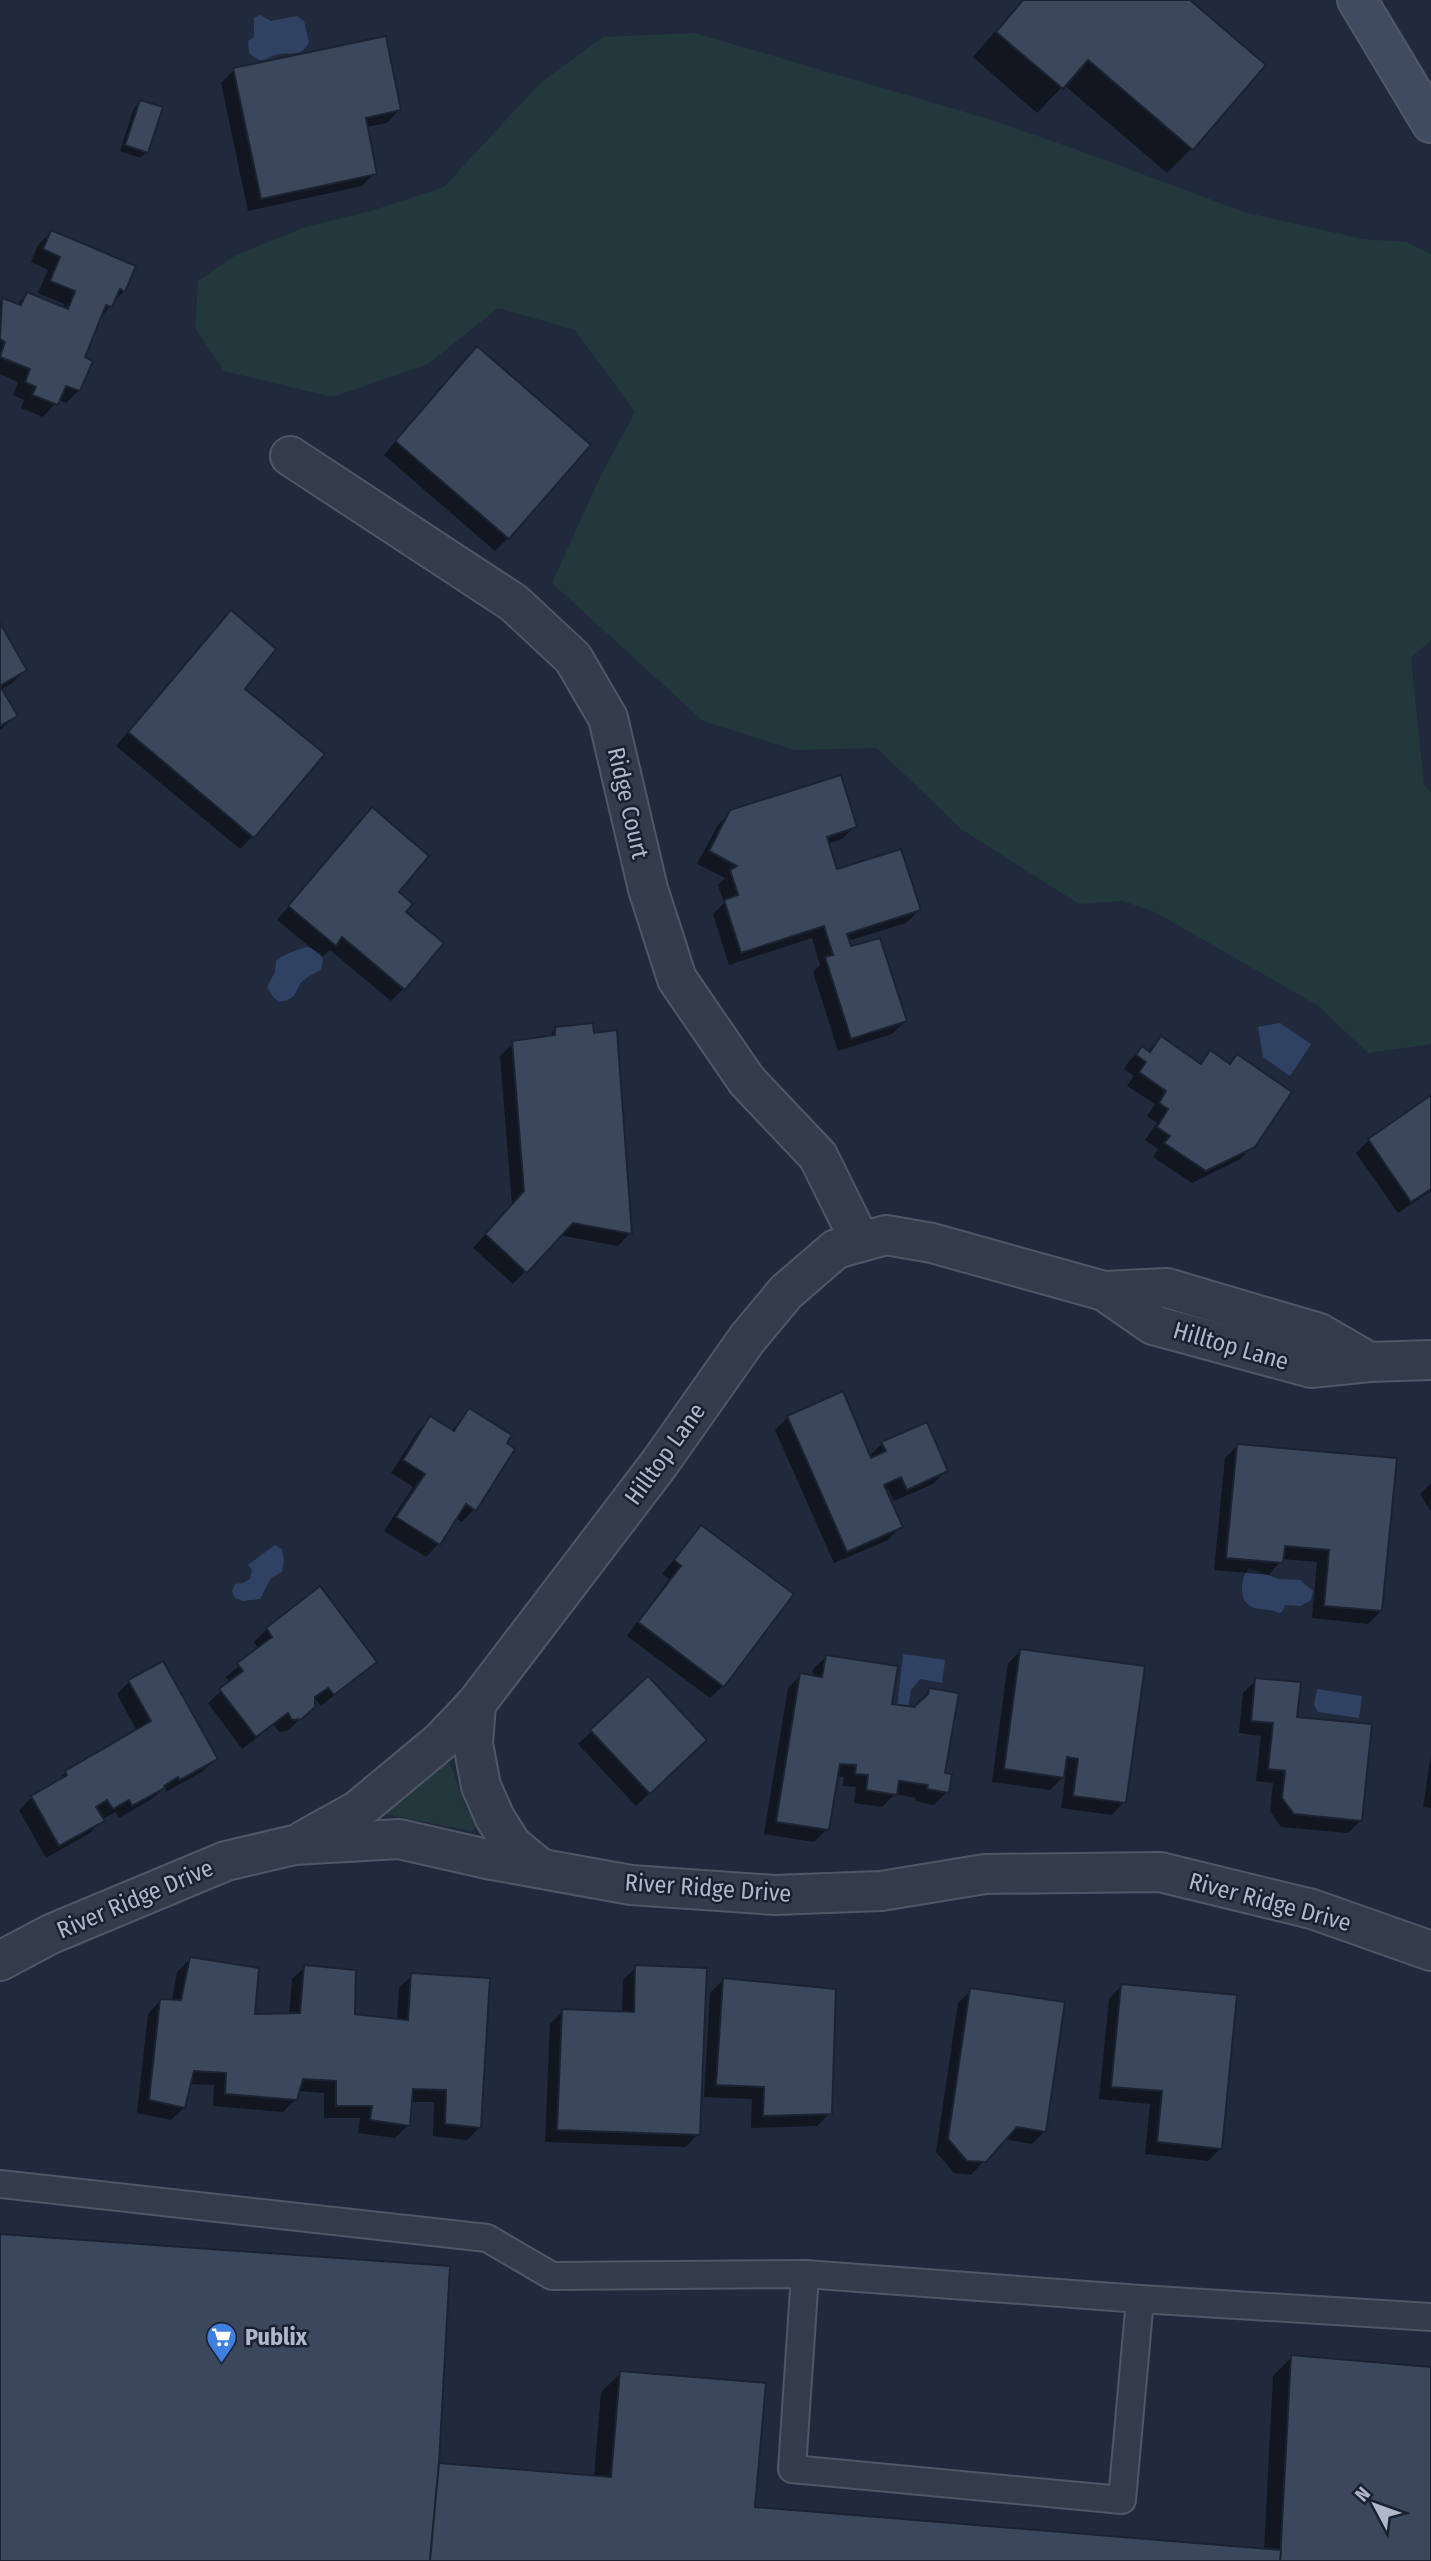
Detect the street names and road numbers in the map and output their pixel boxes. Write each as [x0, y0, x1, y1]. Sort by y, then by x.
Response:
street label: Ridge Court [602, 745, 654, 862]
street label: Hilltop Lane [1170, 1316, 1292, 1376]
street label: Hilltop Lane [619, 1398, 711, 1510]
street label: River Ridge Drive [53, 1854, 217, 1944]
street label: River Ridge Drive [1186, 1867, 1354, 1937]
street label: River Ridge Drive [624, 1868, 792, 1908]

